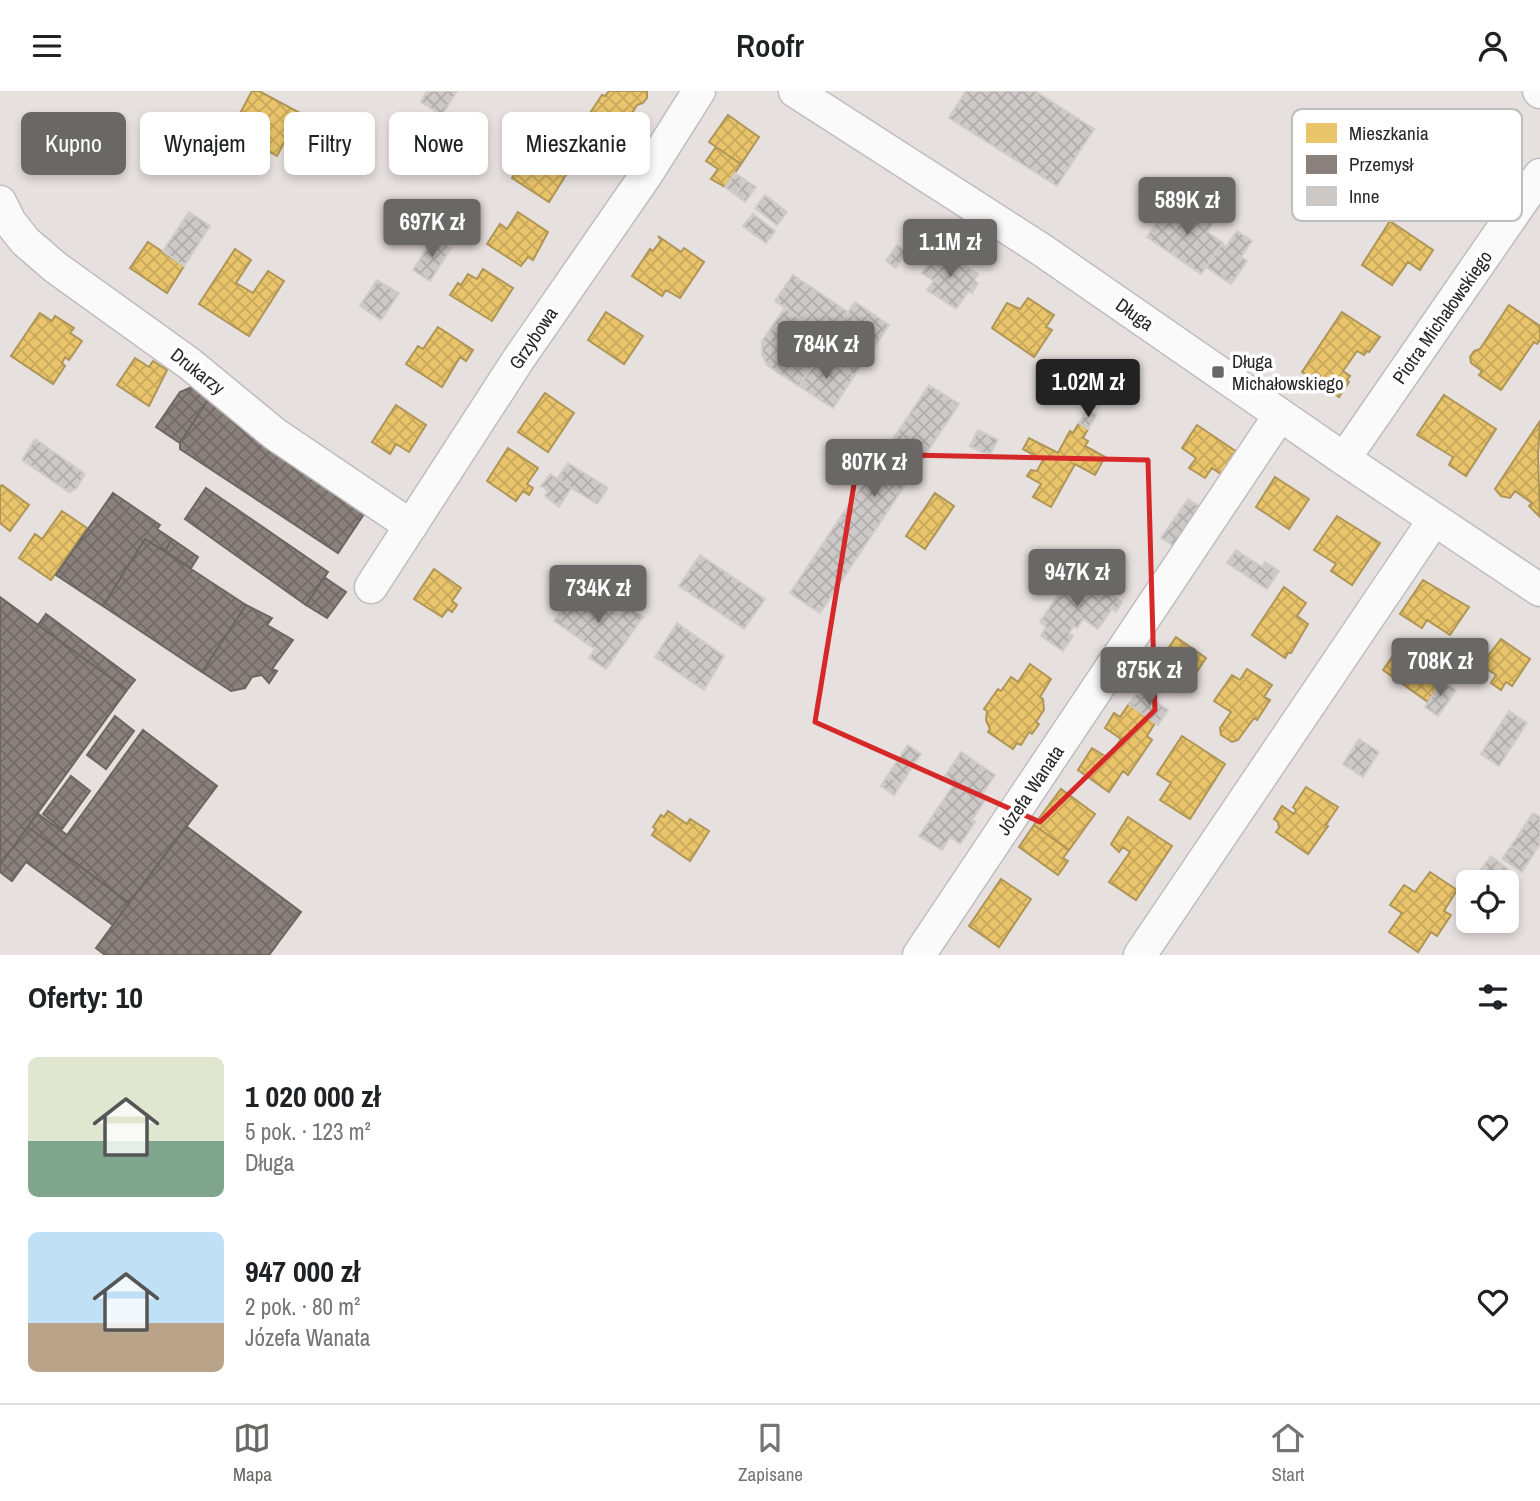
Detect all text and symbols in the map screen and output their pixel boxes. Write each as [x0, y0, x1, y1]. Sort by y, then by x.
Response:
text: Roofr [736, 24, 804, 67]
icon: menu [28, 27, 66, 65]
icon: person [1474, 27, 1512, 65]
legend [1292, 109, 1522, 221]
chip: Kupno [21, 112, 126, 175]
chip: Wynajem [140, 112, 270, 175]
chip: Filtry [284, 112, 375, 175]
chip: Nowe [389, 112, 488, 175]
chip: Mieszkanie [502, 112, 650, 175]
text: Mieszkania [1349, 120, 1429, 146]
text: Przemysł [1349, 151, 1415, 177]
pin: 589K zł [1122, 177, 1252, 237]
text: Inne [1349, 183, 1379, 209]
text: 589K zł [1155, 184, 1220, 215]
pin: 697K zł [367, 199, 497, 259]
text: 697K zł [400, 206, 465, 237]
pin: 1.1M zł [885, 219, 1015, 279]
text: 1.1M zł [919, 226, 981, 257]
street label: Piotra Michałowskiego [1386, 245, 1498, 389]
street label: Długa [1111, 292, 1159, 337]
street label: Grzybowa [503, 301, 564, 374]
pin: 784K zł [761, 321, 891, 381]
text: 784K zł [794, 328, 859, 359]
street label: Drukarzy [165, 342, 231, 401]
place label: Długa Michałowskiego [1232, 348, 1344, 396]
pin: 1.02M zł [1016, 359, 1160, 419]
marker: Długa Michałowskiego [1210, 364, 1226, 380]
text: 1.02M zł [1052, 366, 1124, 397]
pin: 807K zł [809, 439, 939, 499]
text: 807K zł [842, 446, 907, 477]
pin: 947K zł [1012, 549, 1142, 609]
text: 947K zł [1045, 556, 1110, 587]
pin: 734K zł [533, 566, 663, 625]
text: 734K zł [566, 572, 631, 603]
pin: 708K zł [1375, 639, 1505, 698]
text: 708K zł [1408, 645, 1473, 676]
pin: 875K zł [1084, 647, 1214, 707]
text: 875K zł [1117, 654, 1182, 685]
street label: Józefa Wanata [990, 740, 1070, 840]
map controls [1456, 870, 1519, 933]
button: locate [1456, 870, 1519, 933]
text: Oferty: 10 [28, 977, 143, 1017]
icon: filters [1474, 978, 1512, 1016]
text: 1 020 000 zł [245, 1076, 380, 1116]
icon: home [84, 1085, 168, 1169]
icon: heart [1474, 1108, 1512, 1146]
text: 5 pok. · 123 m² [245, 1116, 371, 1147]
text: Długa [245, 1147, 294, 1178]
text: 947 000 zł [245, 1251, 360, 1291]
icon: home [84, 1260, 168, 1344]
icon: heart [1474, 1283, 1512, 1321]
text: 2 pok. · 80 m² [245, 1291, 360, 1322]
text: Józefa Wanata [245, 1322, 370, 1353]
tab: Mapa [233, 1419, 272, 1487]
tab: Zapisane [738, 1419, 803, 1487]
tab: Start [1269, 1419, 1307, 1487]

